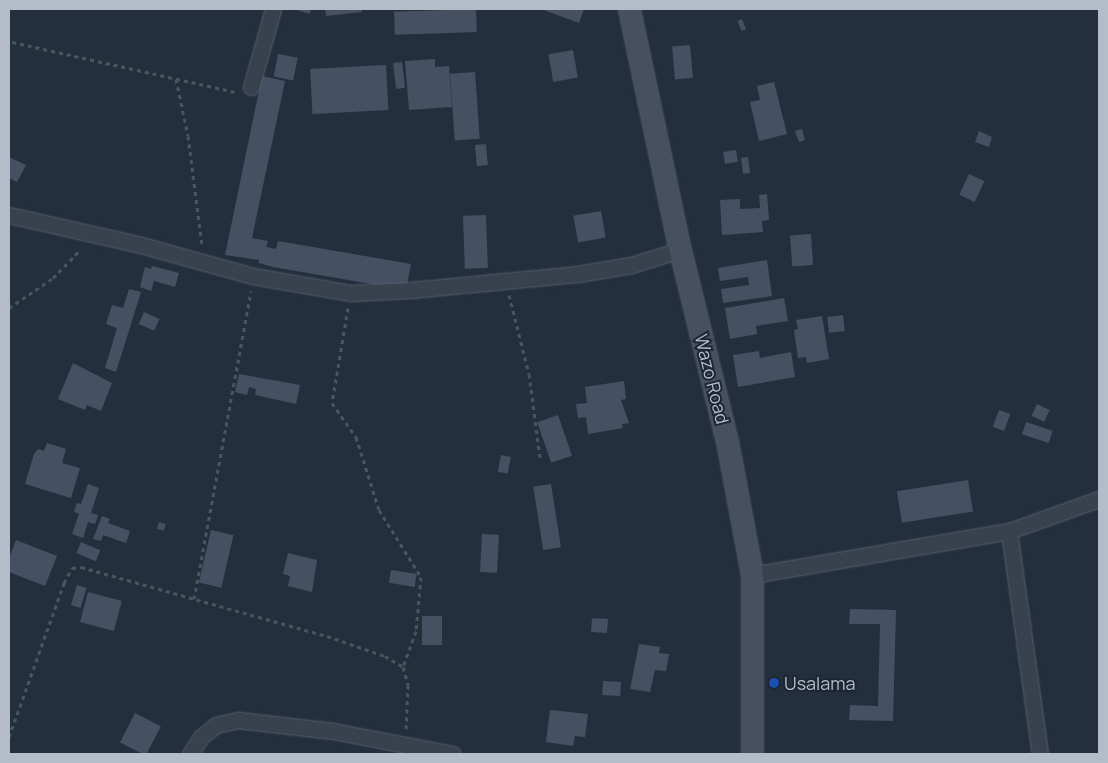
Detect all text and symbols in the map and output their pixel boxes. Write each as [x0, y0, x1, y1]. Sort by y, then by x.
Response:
street label: Wazo Road [690, 332, 734, 426]
place label: Usalama [784, 672, 856, 694]
marker: Usalama [768, 677, 780, 689]

